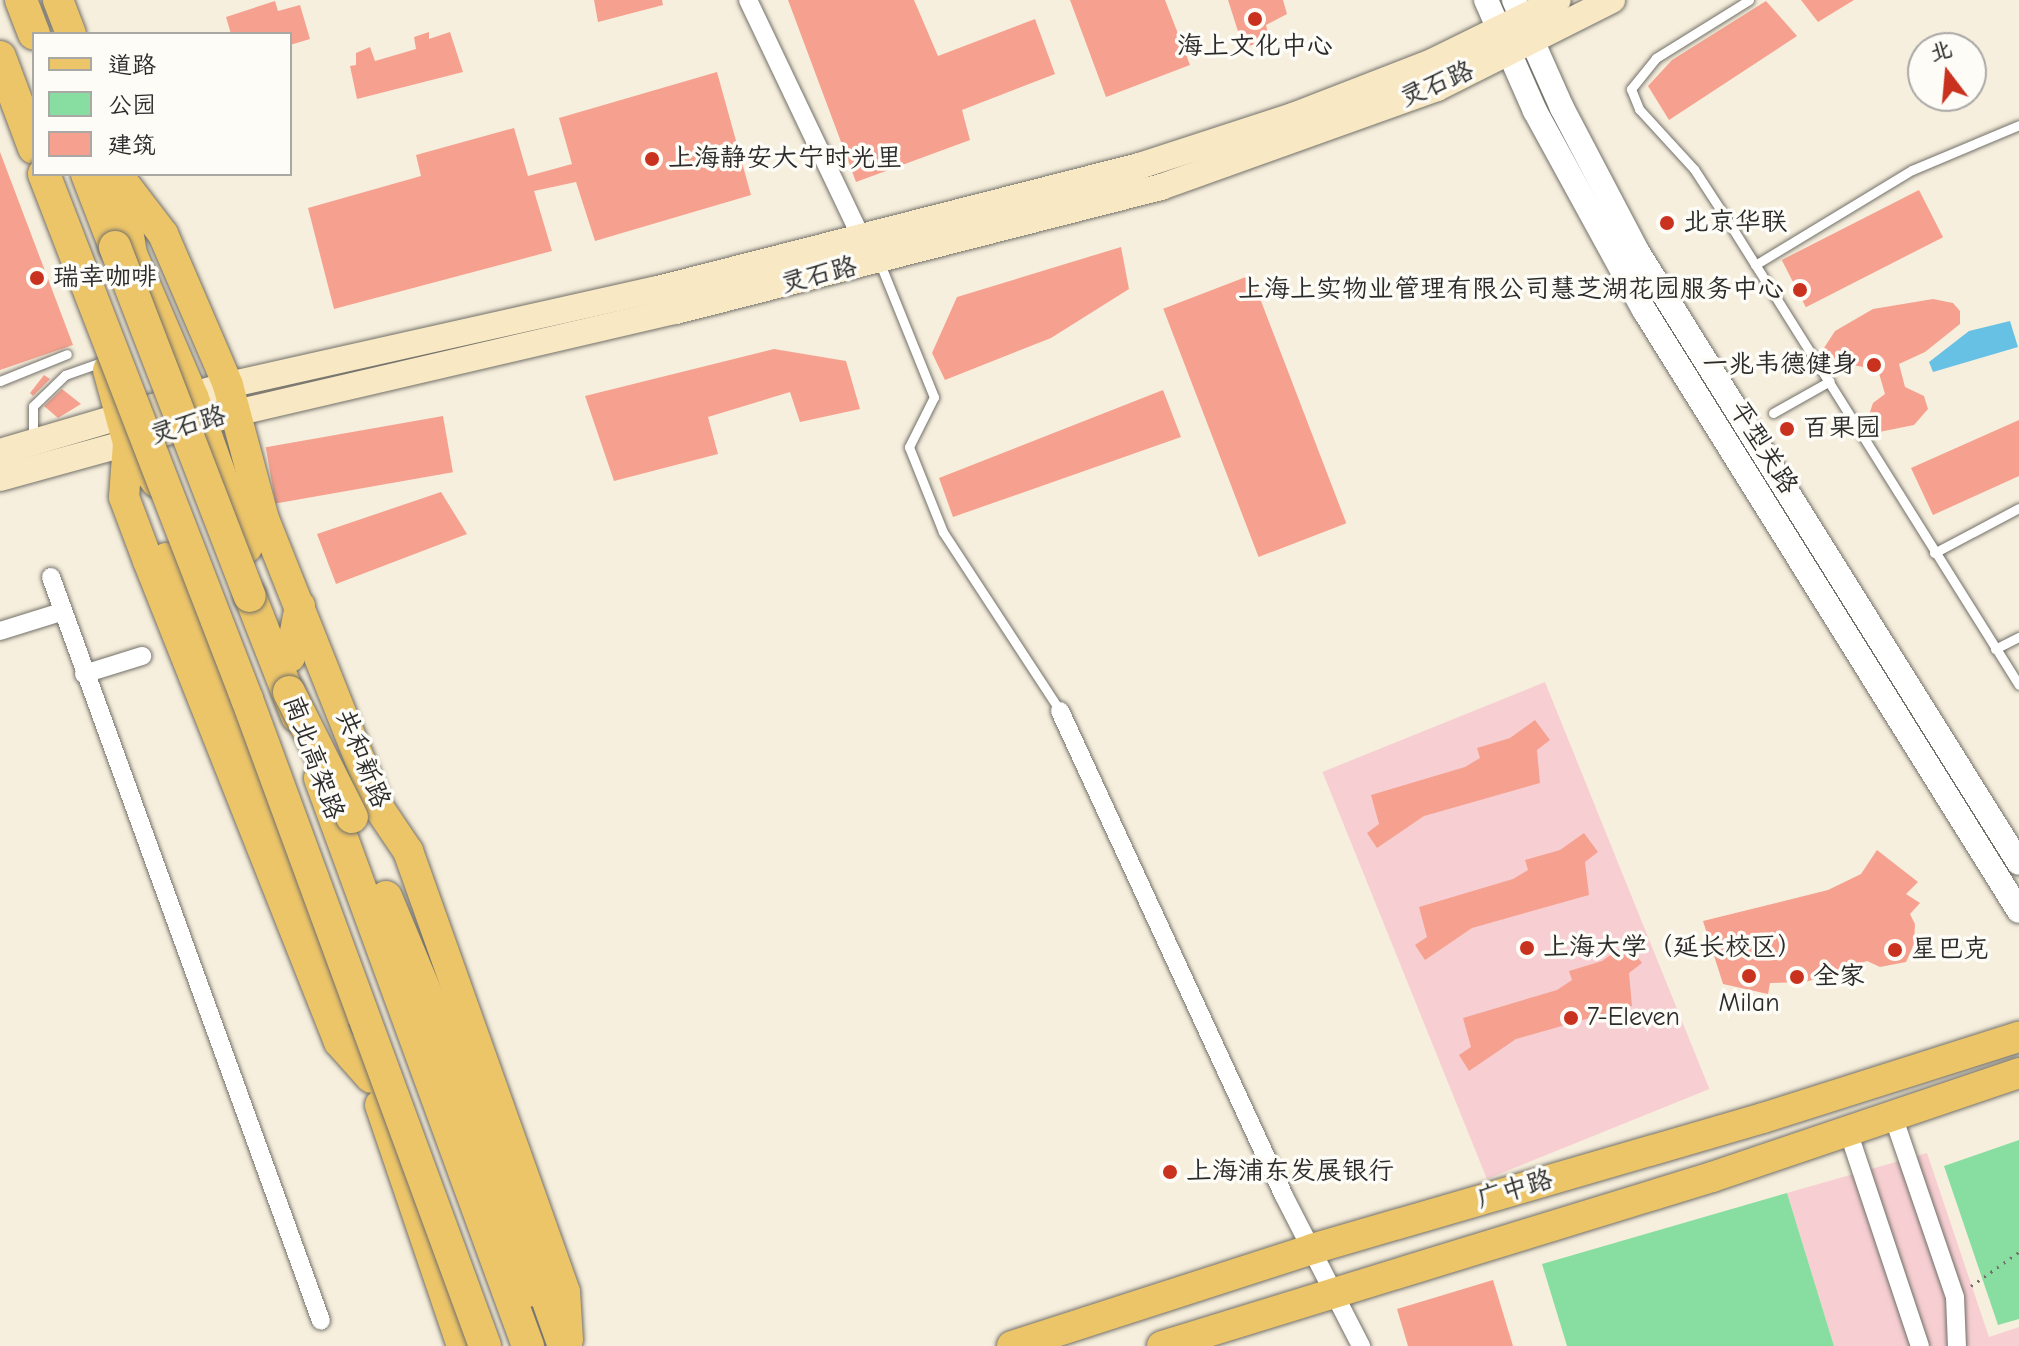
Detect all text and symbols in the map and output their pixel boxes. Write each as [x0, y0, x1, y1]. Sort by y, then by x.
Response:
marker: 海上文化中心 [1246, 10, 1264, 28]
place label: 海上文化中心 [1177, 31, 1333, 63]
legend [32, 32, 292, 176]
north arrow [1907, 32, 1987, 112]
text: 北 [1927, 35, 1955, 66]
text: 道路 [108, 51, 156, 79]
street label: 灵石路 [1395, 55, 1479, 115]
text: 公园 [108, 91, 156, 119]
text: 建筑 [108, 131, 156, 159]
place label: 上海静安大宁时光里 [668, 143, 902, 175]
marker: 上海静安大宁时光里 [643, 150, 661, 168]
place label: 北京华联 [1683, 207, 1787, 239]
marker: 北京华联 [1658, 214, 1676, 232]
street label: 灵石路 [777, 251, 861, 301]
place label: 瑞幸咖啡 [53, 262, 157, 294]
marker: 瑞幸咖啡 [28, 269, 46, 287]
place label: 上海上实物业管理有限公司慧芝湖花园服务中心 [1238, 274, 1784, 306]
marker: 上海上实物业管理有限公司慧芝湖花园服务中心 [1791, 281, 1809, 299]
place label: 一兆韦德健身 [1702, 349, 1858, 381]
marker: 一兆韦德健身 [1865, 356, 1883, 374]
street label: 平型关路 [1722, 396, 1804, 500]
street label: 灵石路 [146, 400, 230, 452]
place label: 百果园 [1803, 413, 1881, 445]
marker: 百果园 [1778, 420, 1796, 438]
street label: 南北高架路 [276, 692, 350, 824]
street label: 共和新路 [328, 705, 396, 813]
place label: 上海大学（延长校区） [1543, 932, 1803, 964]
place label: 星巴克 [1911, 934, 1989, 966]
marker: 上海大学（延长校区） [1518, 939, 1536, 957]
marker: 星巴克 [1886, 941, 1904, 959]
place label: 全家 [1813, 961, 1865, 993]
marker: Milan [1740, 967, 1758, 985]
marker: 全家 [1788, 968, 1806, 986]
place label: Milan [1718, 988, 1780, 1020]
place label: 7-Eleven [1587, 1002, 1680, 1034]
marker: 7-Eleven [1562, 1009, 1580, 1027]
place label: 上海浦东发展银行 [1186, 1156, 1394, 1188]
marker: 上海浦东发展银行 [1161, 1163, 1179, 1181]
street label: 广中路 [1473, 1164, 1557, 1216]

